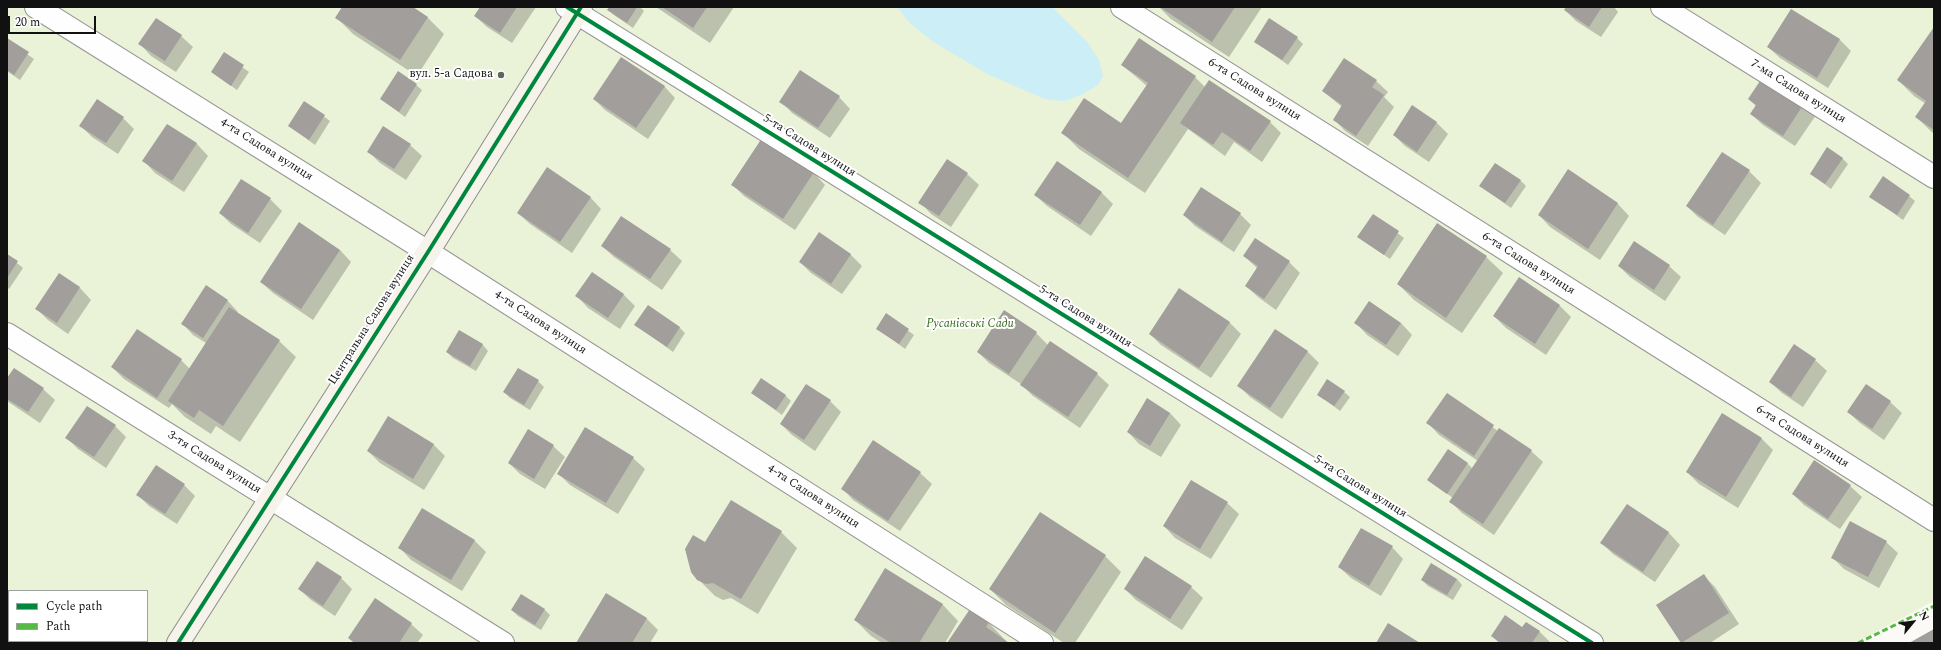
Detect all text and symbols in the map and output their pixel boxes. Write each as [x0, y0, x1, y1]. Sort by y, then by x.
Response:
scale bar [10, 8, 98, 34]
text: 20 m [15, 13, 40, 32]
street label: 6-та Садова вулиця [1205, 56, 1303, 124]
street label: 7-ма Садова вулиця [1748, 57, 1848, 127]
place label: вул. 5-а Садова [410, 68, 493, 82]
marker: вул. 5-а Садова [496, 70, 506, 80]
street label: 5-та Садова вулиця [760, 112, 858, 180]
street label: 4-та Садова вулиця [217, 116, 315, 184]
street label: 6-та Садова вулиця [1479, 230, 1577, 298]
street label: Центральна Садова вулиця [326, 252, 418, 388]
street label: 5-та Садова вулиця [1036, 283, 1134, 351]
street label: 4-та Садова вулиця [491, 288, 589, 358]
park label: Русанівські Сади [926, 318, 1014, 332]
street label: 6-та Садова вулиця [1753, 403, 1851, 471]
street label: 3-тя Садова вулиця [165, 428, 263, 498]
street label: 5-та Садова вулиця [1311, 453, 1409, 521]
street label: 4-та Садова вулиця [764, 462, 862, 532]
legend [8, 590, 148, 642]
text: Cycle path [46, 597, 103, 616]
north arrow [1893, 602, 1933, 642]
text: N [1914, 608, 1934, 624]
text: Path [46, 617, 71, 636]

